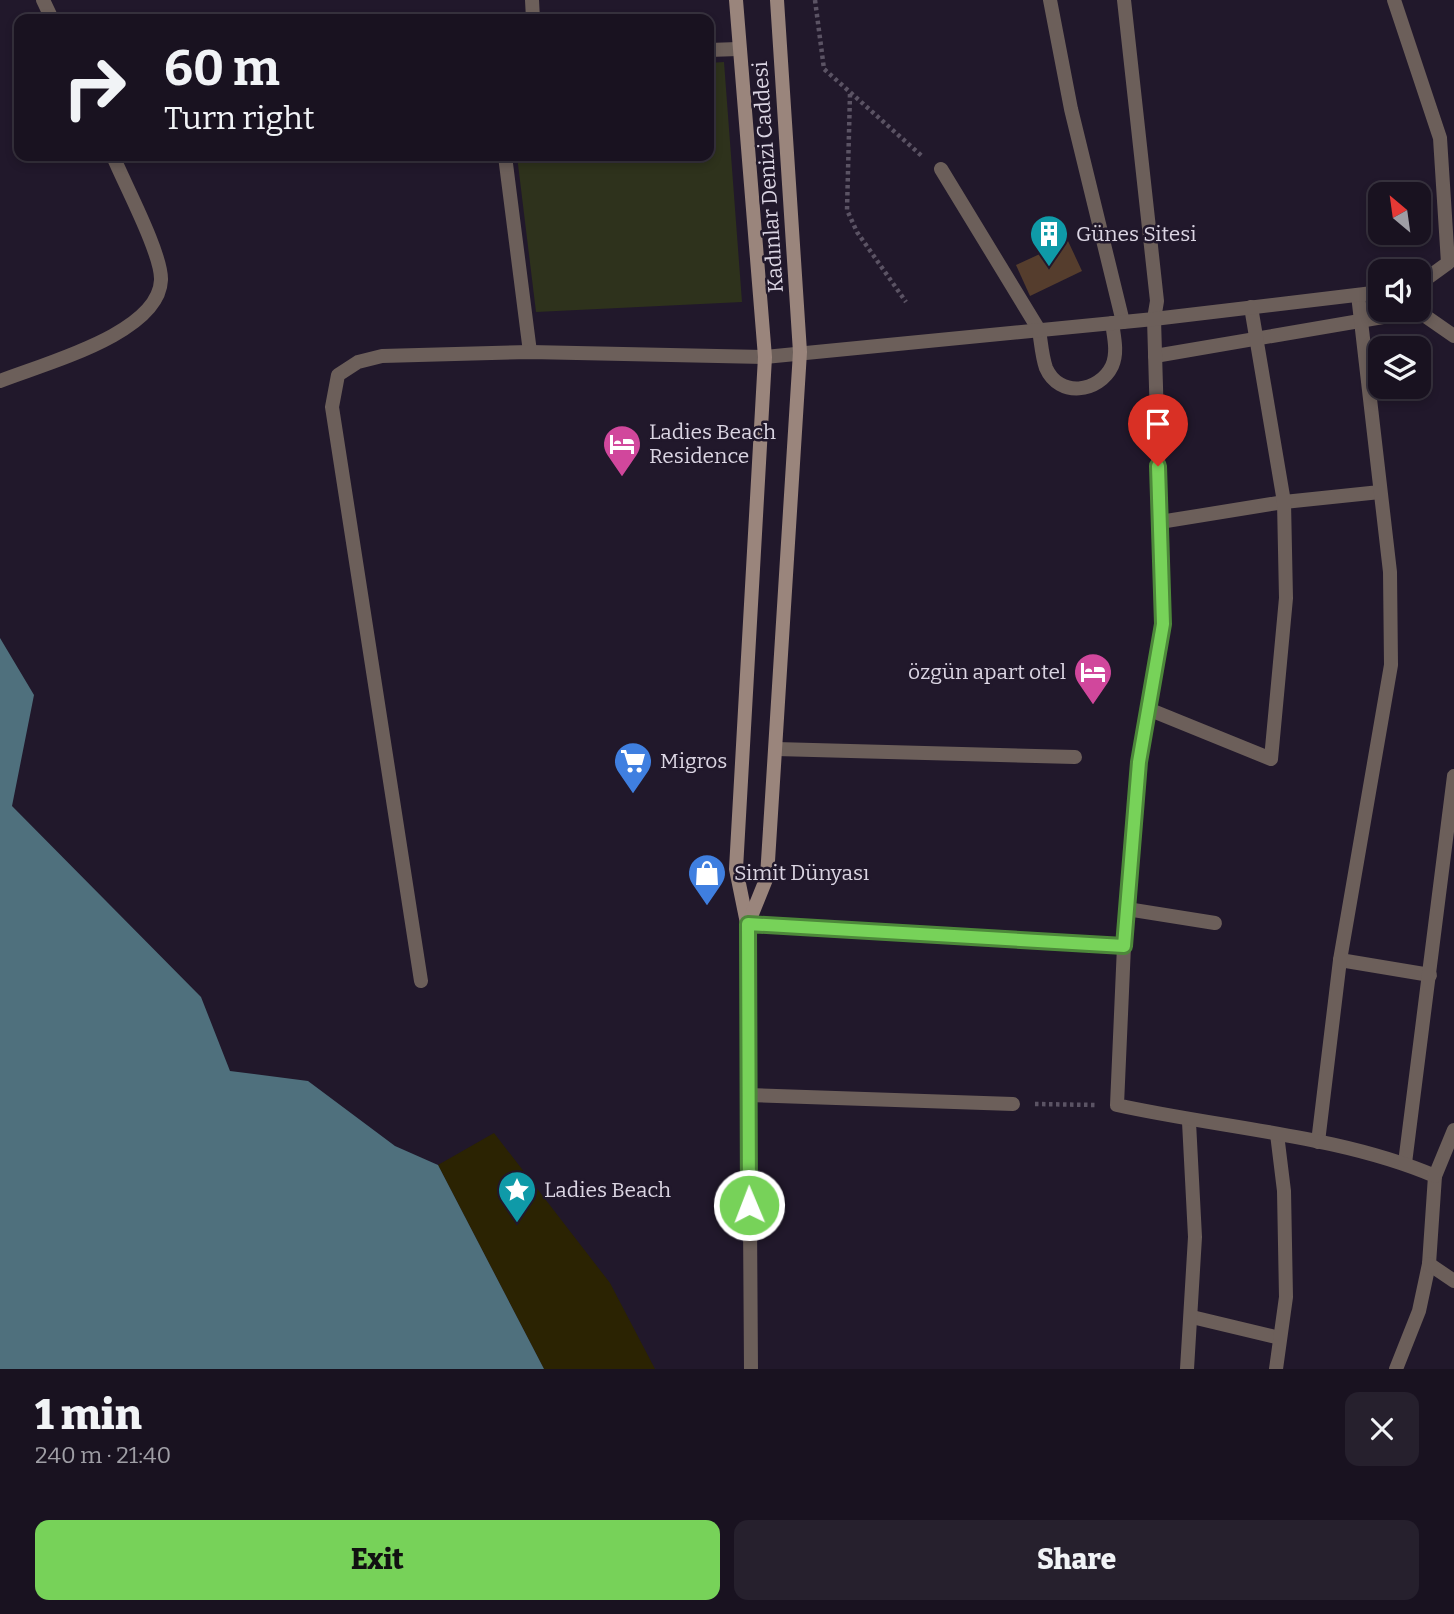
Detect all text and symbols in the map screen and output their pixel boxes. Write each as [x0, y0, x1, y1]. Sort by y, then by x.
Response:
text: 60 m [164, 39, 280, 98]
icon: right [49, 42, 140, 133]
street label: Kadınlar Denizi Caddesi [747, 60, 789, 294]
text: Turn right [164, 99, 315, 137]
north arrow [1368, 182, 1432, 245]
map controls [1368, 182, 1431, 399]
building icon: Günes Sitesi [1028, 213, 1070, 268]
place label: Günes Sitesi [1076, 221, 1197, 247]
button: sound [1368, 259, 1431, 322]
button: layers [1368, 336, 1431, 399]
pin [1128, 394, 1188, 466]
icon: arrive [1139, 405, 1177, 443]
place label: Ladies Beach Residence [649, 419, 776, 469]
hotel icon: Ladies Beach Residence [601, 423, 643, 478]
hotel icon: özgün apart otel [1072, 651, 1114, 706]
place label: özgün apart otel [908, 659, 1066, 685]
supermarket icon: Migros [612, 740, 654, 795]
place label: Migros [660, 748, 727, 774]
shop icon: Simit Dünyası [686, 852, 728, 907]
place label: Simit Dünyası [734, 860, 869, 886]
position arrow [712, 1168, 786, 1242]
place icon: Ladies Beach [496, 1169, 538, 1224]
place label: Ladies Beach [544, 1177, 671, 1203]
text: 1 min [35, 1390, 142, 1440]
button: close [1345, 1392, 1419, 1466]
text: 240 m · 21:40 [35, 1441, 171, 1469]
button: Exit [35, 1520, 720, 1600]
button: Share [734, 1520, 1419, 1600]

